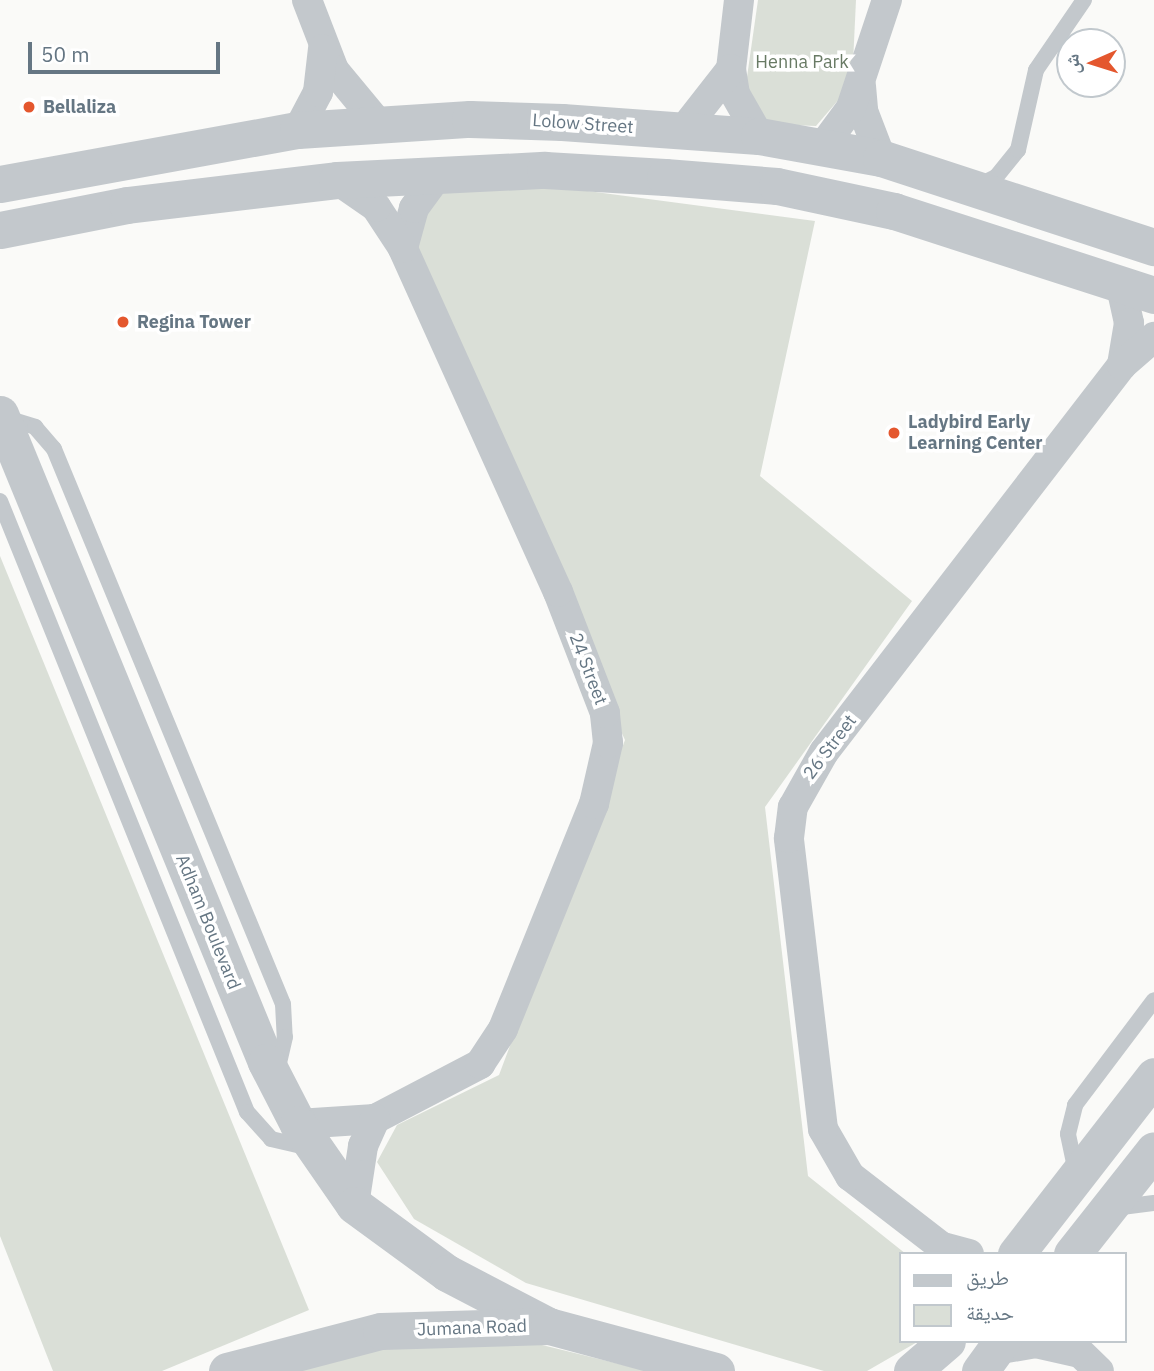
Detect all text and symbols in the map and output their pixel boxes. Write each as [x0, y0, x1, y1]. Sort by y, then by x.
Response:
scale bar [32, 28, 224, 72]
north arrow [1056, 28, 1126, 98]
text: 50 m [41, 40, 90, 68]
park label: Henna Park [755, 51, 849, 73]
text: ش [1060, 53, 1085, 75]
place label: Bellaliza [43, 96, 116, 118]
marker: Bellaliza [21, 99, 37, 115]
street label: Lolow Street [532, 110, 634, 138]
place label: Regina Tower [137, 311, 251, 333]
marker: Regina Tower [115, 314, 131, 330]
place label: Ladybird Early Learning Center [908, 412, 1043, 454]
marker: Ladybird Early Learning Center [886, 425, 902, 441]
street label: 24 Street [564, 630, 612, 708]
street label: 26 Street [799, 710, 861, 784]
street label: Adham Boulevard [171, 851, 245, 993]
legend [898, 1252, 1126, 1343]
text: طريق [966, 1263, 1009, 1291]
text: حديقة [966, 1298, 1014, 1326]
street label: Jumana Road [417, 1315, 527, 1341]

